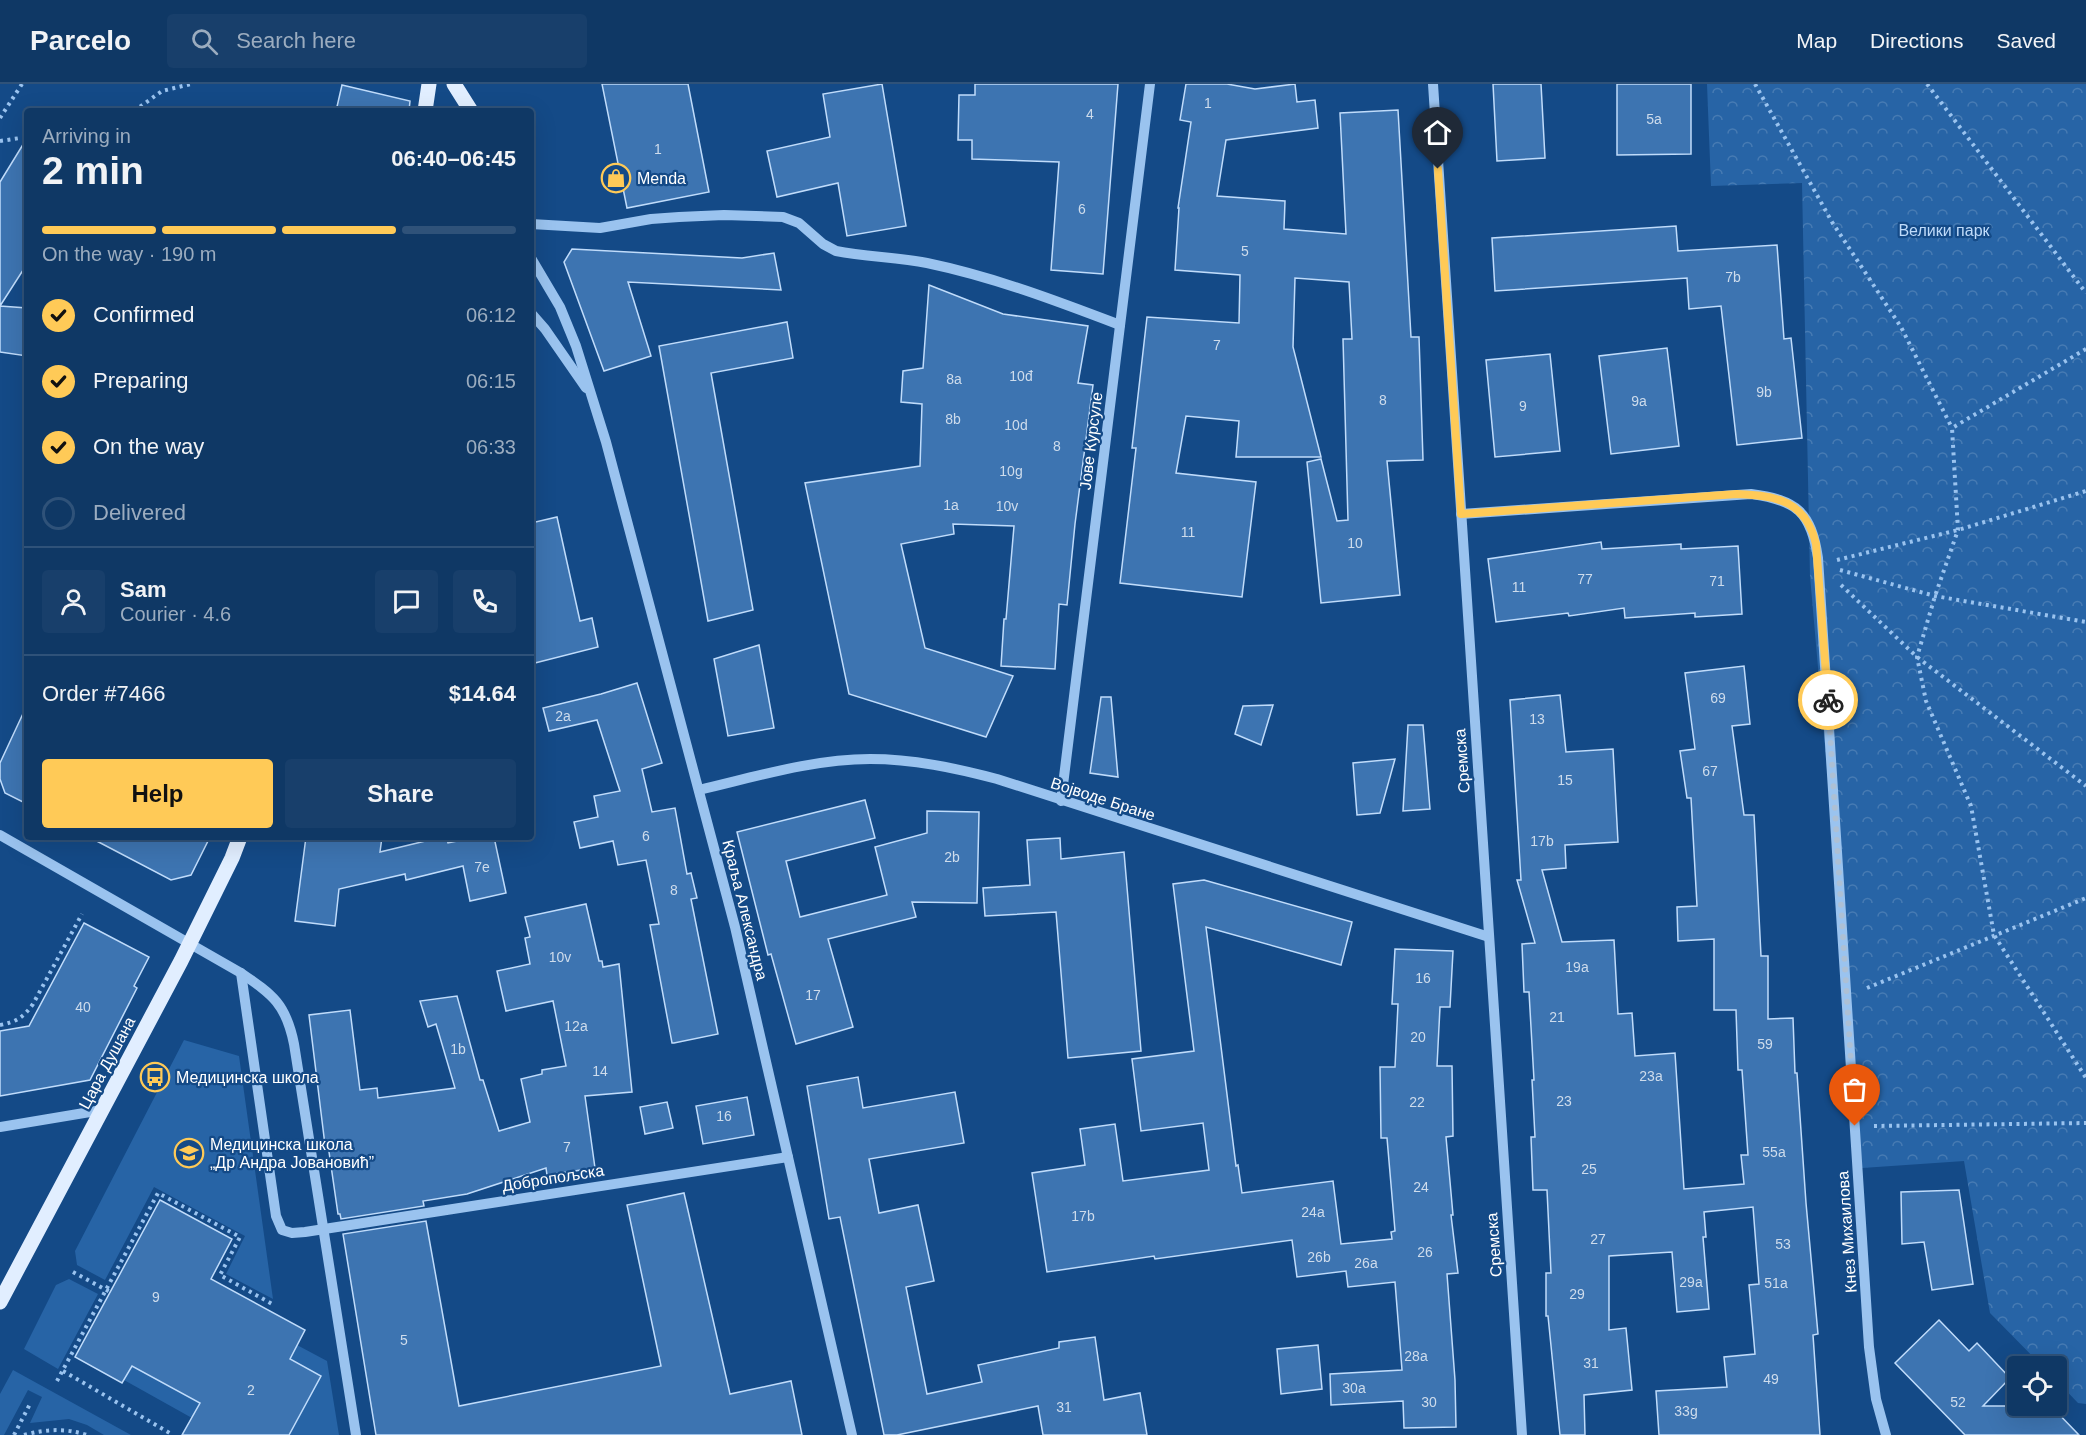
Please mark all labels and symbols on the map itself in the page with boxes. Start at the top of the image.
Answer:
house number: 1 [1204,95,1212,111]
house number: 4 [1086,106,1094,122]
pin [1412,107,1463,169]
house number: 5a [1646,111,1662,127]
house number: 1 [654,141,662,157]
shop icon: Menda [600,162,632,194]
place label: Menda [637,170,686,187]
house number: 6 [1078,201,1086,217]
park label: Велики парк [1898,222,1991,239]
house number: 5 [1241,243,1249,259]
house number: 7b [1725,269,1741,285]
house number: 7 [1213,337,1221,353]
house number: 10đ [1009,368,1033,384]
house number: 8a [946,371,962,387]
house number: 9b [1756,384,1772,400]
street label: Јове Курсуле [1077,391,1105,491]
house number: 8 [1379,392,1387,408]
house number: 9a [1631,393,1647,409]
house number: 9 [1519,398,1527,414]
house number: 8b [945,411,961,427]
house number: 10d [1004,417,1028,433]
house number: 8 [1053,438,1061,454]
house number: 10g [999,463,1023,479]
house number: 1a [943,497,959,513]
house number: 10v [996,498,1018,514]
house number: 11 [1181,524,1195,540]
house number: 10 [1347,535,1363,551]
house number: 77 [1577,571,1593,587]
house number: 71 [1709,573,1725,589]
house number: 11 [1512,579,1526,595]
courier [1798,670,1858,730]
house number: 69 [1710,690,1726,706]
house number: 2a [555,708,571,724]
house number: 13 [1529,711,1545,727]
street label: Сремска [1451,728,1473,794]
house number: 67 [1702,763,1718,779]
house number: 15 [1557,772,1573,788]
street label: Војводе Бране [1049,774,1157,824]
house number: 6 [642,828,650,844]
house number: 17b [1530,833,1554,849]
street label: Краља Александра [719,838,771,982]
house number: 2b [944,849,960,865]
house number: 7e [474,859,490,875]
house number: 8 [670,882,678,898]
house number: 10v [549,949,571,965]
house number: 19a [1565,959,1589,975]
house number: 16 [1415,970,1431,986]
house number: 17 [805,987,821,1003]
house number: 40 [75,999,91,1015]
house number: 21 [1549,1009,1565,1025]
street label: Цара Душана [76,1014,138,1112]
house number: 12a [564,1018,588,1034]
house number: 20 [1410,1029,1426,1045]
house number: 59 [1757,1036,1773,1052]
house number: 1b [450,1041,466,1057]
bus stop icon: Медицинска школа [139,1061,171,1093]
house number: 14 [592,1063,608,1079]
pin [1829,1064,1880,1126]
house number: 23a [1639,1068,1663,1084]
place label: Медицинска школа [176,1069,319,1086]
house number: 23 [1556,1093,1572,1109]
house number: 22 [1409,1094,1425,1110]
house number: 16 [716,1108,732,1124]
place label: Медицинска школа „Др Андра Јовановић” [210,1136,374,1171]
school or university icon: Медицинска школа „Др Андра Јовановић” [173,1137,205,1169]
house number: 7 [563,1139,571,1155]
house number: 55a [1762,1144,1786,1160]
house number: 25 [1581,1161,1597,1177]
street label: Добропољска [501,1162,605,1194]
street label: Кнез Михаилова [1834,1170,1860,1293]
house number: 24 [1413,1179,1429,1195]
house number: 24a [1301,1204,1325,1220]
house number: 17b [1071,1208,1095,1224]
street label: Сремска [1483,1212,1505,1278]
house number: 27 [1590,1231,1606,1247]
house number: 53 [1775,1236,1791,1252]
house number: 26 [1417,1244,1433,1260]
house number: 26b [1307,1249,1331,1265]
house number: 26a [1354,1255,1378,1271]
house number: 29a [1679,1274,1703,1290]
house number: 51a [1764,1275,1788,1291]
house number: 29 [1569,1286,1585,1302]
house number: 9 [152,1289,160,1305]
house number: 5 [400,1332,408,1348]
house number: 28a [1404,1348,1428,1364]
house number: 31 [1583,1355,1599,1371]
house number: 49 [1763,1371,1779,1387]
house number: 30a [1342,1380,1366,1396]
house number: 2 [247,1382,255,1398]
house number: 30 [1421,1394,1437,1410]
house number: 52 [1950,1394,1966,1410]
house number: 31 [1056,1399,1072,1415]
house number: 33g [1674,1403,1698,1419]

